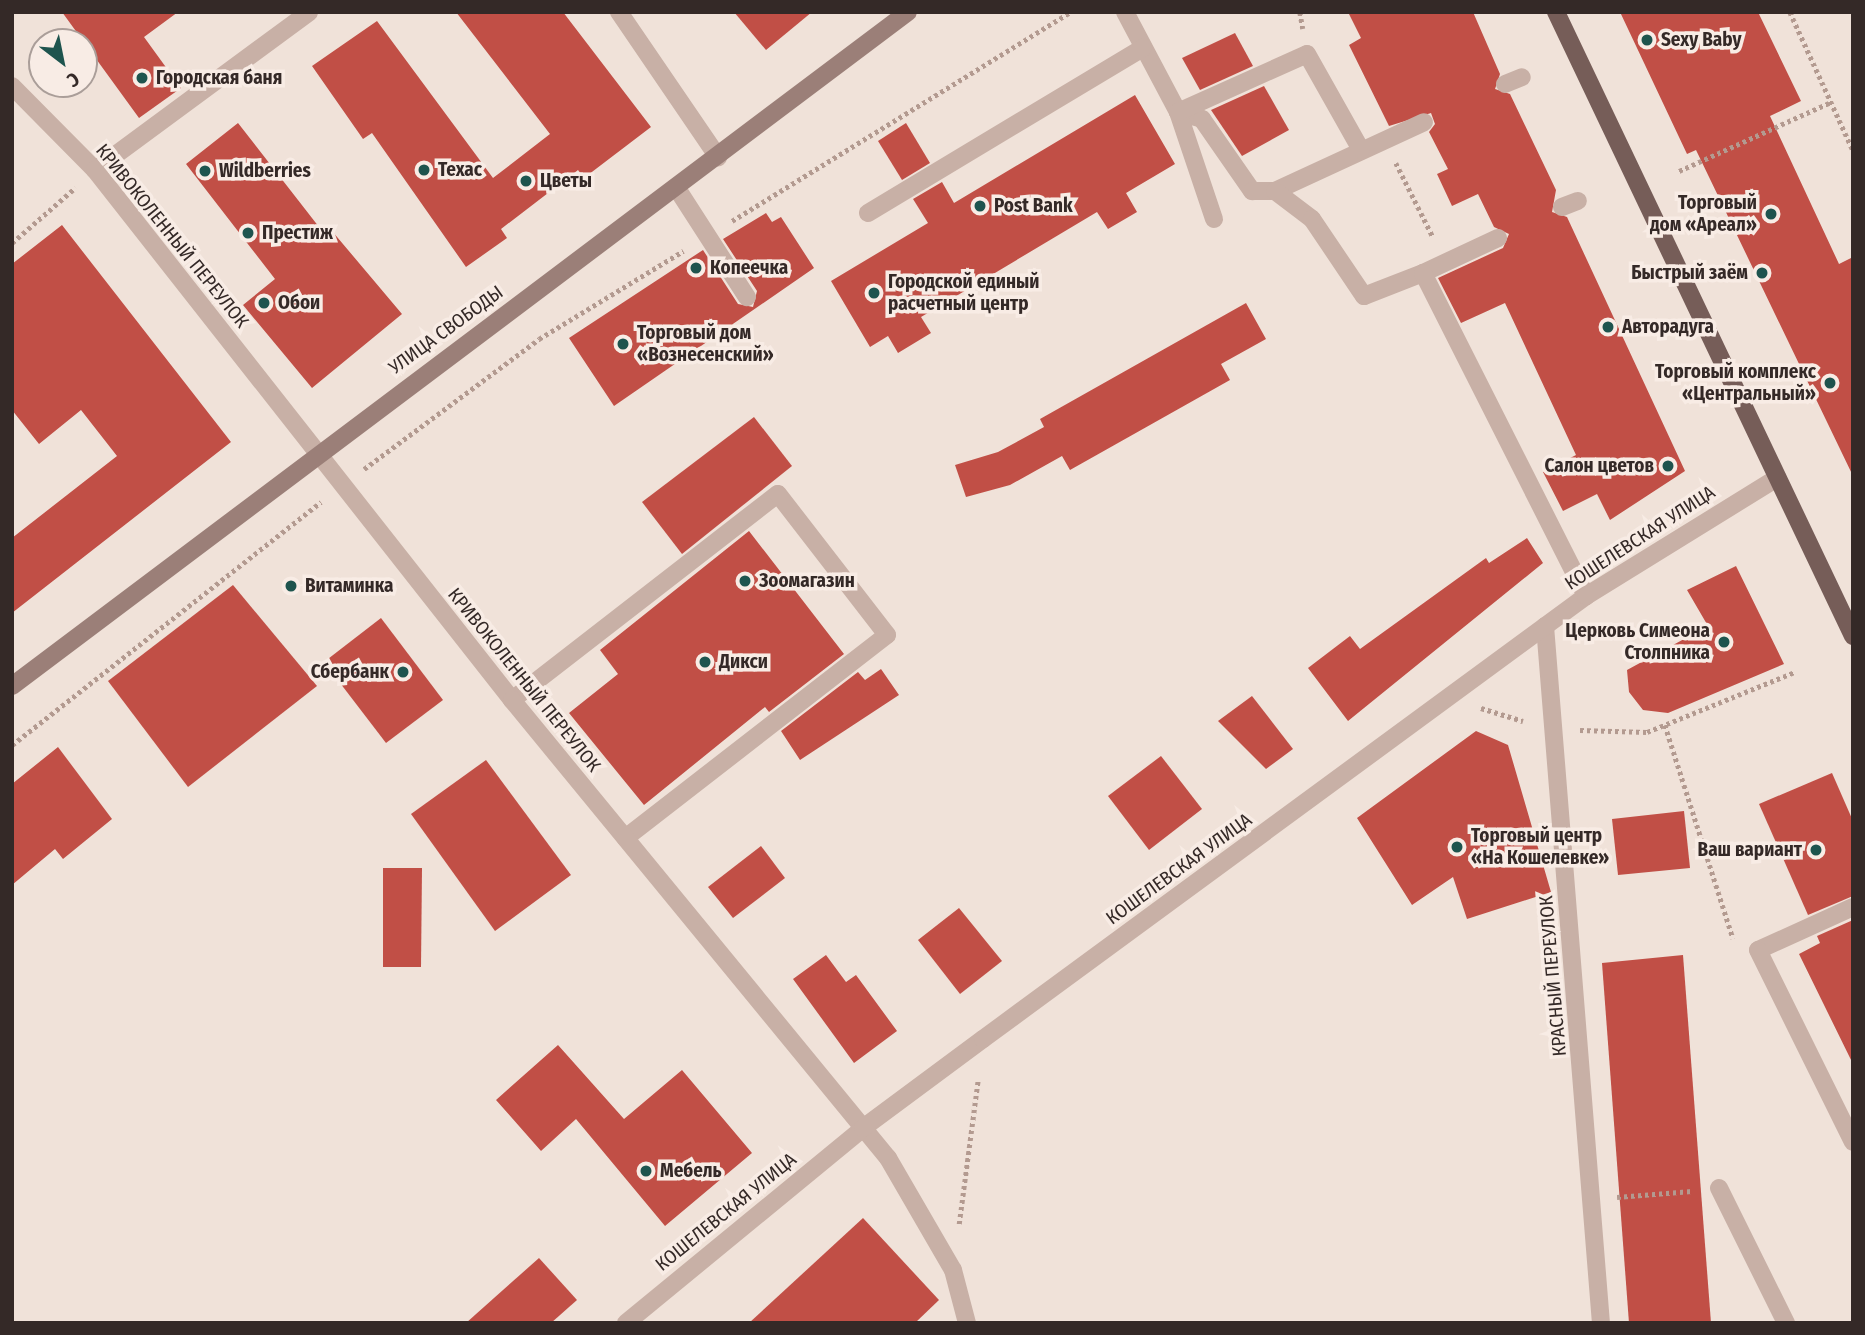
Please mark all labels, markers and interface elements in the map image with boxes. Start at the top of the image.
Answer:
north arrow [28,28,98,98]
place label: Sexy Baby [1661,29,1741,51]
marker: Sexy Baby [1639,32,1655,48]
text: С [63,67,84,92]
place label: Городская баня [156,67,282,89]
marker: Городская баня [134,70,150,86]
street label: КРИВОКОЛЕННЫЙ ПЕРЕУЛОК [91,140,253,332]
place label: Техас [438,159,482,181]
place label: Wildberries [219,160,311,182]
marker: Техас [416,162,432,178]
marker: Wildberries [197,163,213,179]
place label: Цветы [540,170,592,192]
marker: Цветы [518,173,534,189]
place label: Торговый дом «Ареал» [1650,192,1757,236]
place label: Post Bank [994,195,1073,217]
marker: Post Bank [972,198,988,214]
marker: Торговый дом «Ареал» [1763,206,1779,222]
place label: Престиж [262,222,333,244]
marker: Престиж [240,225,256,241]
place label: Копеечка [710,257,788,279]
marker: Копеечка [688,260,704,276]
place label: Быстрый заём [1631,262,1748,284]
marker: Быстрый заём [1754,265,1770,281]
place label: Городской единый расчетный центр [888,271,1039,315]
street label: УЛИЦА СВОБОДЫ [384,281,508,379]
marker: Городской единый расчетный центр [866,285,882,301]
place label: Обои [278,292,320,314]
marker: Обои [256,295,272,311]
place label: Авторадуга [1622,316,1714,338]
marker: Авторадуга [1600,319,1616,335]
place label: Торговый дом «Вознесенский» [637,322,774,366]
marker: Торговый дом «Вознесенский» [615,336,631,352]
place label: Торговый комплекс «Центральный» [1655,361,1816,405]
marker: Торговый комплекс «Центральный» [1822,375,1838,391]
place label: Салон цветов [1544,455,1654,477]
marker: Салон цветов [1660,458,1676,474]
street label: КОШЕЛЕВСКАЯ УЛИЦА [1561,481,1719,595]
place label: Зоомагазин [759,570,855,592]
marker: Зоомагазин [737,573,753,589]
place label: Витаминка [305,575,393,597]
marker: Витаминка [283,578,299,594]
street label: КРИВОКОЛЕННЫЙ ПЕРЕУЛОК [443,584,605,776]
place label: Церковь Симеона Столпника [1565,620,1710,664]
marker: Церковь Симеона Столпника [1716,634,1732,650]
place label: Дикси [719,651,768,673]
marker: Дикси [697,654,713,670]
place label: Сбербанк [311,661,389,683]
marker: Сбербанк [395,664,411,680]
street label: КОШЕЛЕВСКАЯ УЛИЦА [1102,808,1256,930]
place label: Торговый центр «На Кошелевке» [1471,825,1609,869]
marker: Торговый центр «На Кошелевке» [1449,839,1465,855]
place label: Ваш вариант [1698,839,1802,861]
marker: Ваш вариант [1808,842,1824,858]
street label: КРАСНЫЙ ПЕРЕУЛОК [1535,895,1571,1057]
street label: КОШЕЛЕВСКАЯ УЛИЦА [651,1148,801,1276]
place label: Мебель [660,1160,722,1182]
marker: Мебель [638,1163,654,1179]

